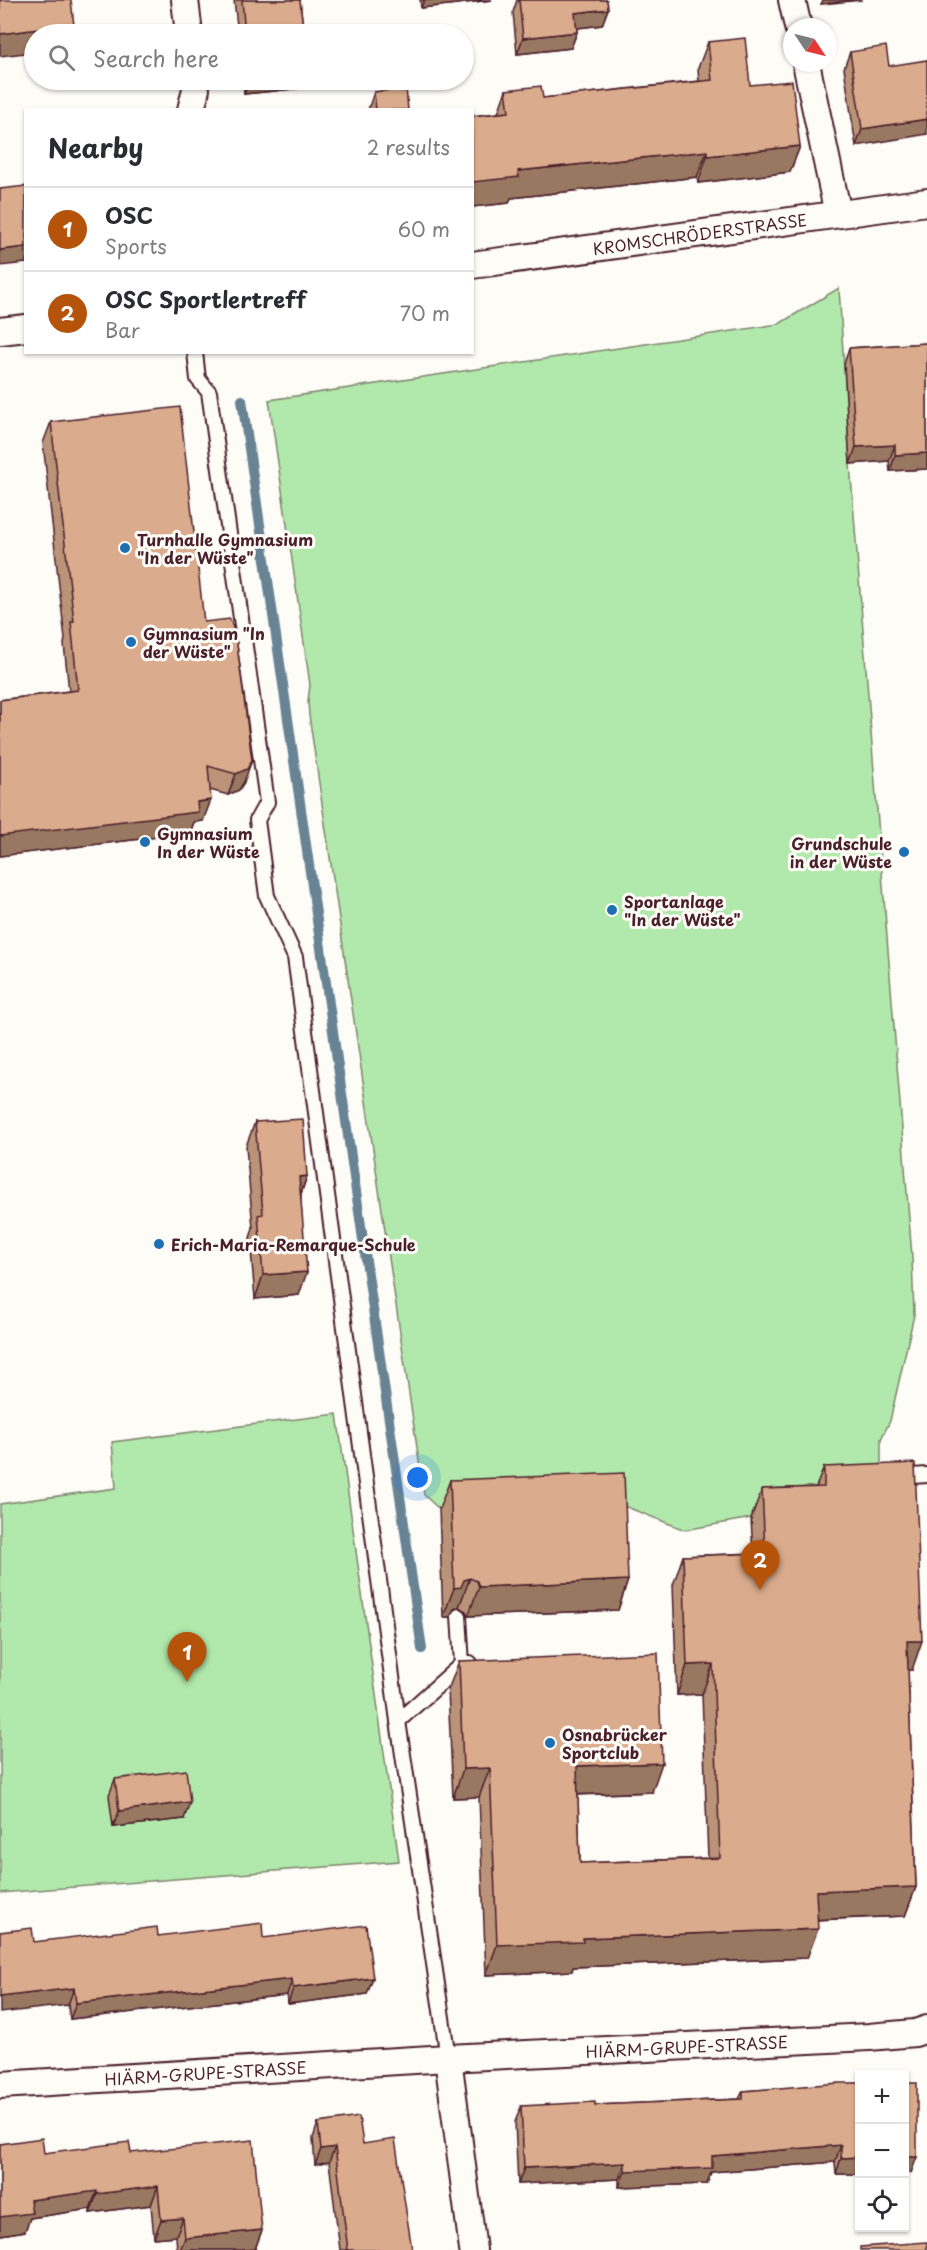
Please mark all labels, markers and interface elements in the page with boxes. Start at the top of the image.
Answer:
north arrow [783,18,837,72]
search box [24,24,474,90]
icon: search [45,41,78,74]
text: Search here [93,41,219,74]
text: Nearby [48,128,143,167]
text: 2 results [367,132,450,162]
text: OSC [105,198,153,231]
street label: KROMSCHRÖDERSTRASSE [591,207,808,260]
text: 1 [63,214,72,244]
text: 60 m [398,214,450,244]
text: Sports [105,231,167,261]
text: OSC Sportlertreff [105,282,306,315]
text: 2 [60,298,75,328]
text: 70 m [400,298,450,328]
text: Bar [105,315,140,345]
place label: Turnhalle Gymnasium "In der Wüste" [137,527,313,569]
marker: Turnhalle Gymnasium "In der Wüste" [118,541,132,555]
place label: Gymnasium "In der Wüste" [143,621,265,663]
marker: Gymnasium "In der Wüste" [124,635,138,649]
place label: Gymnasium In der Wüste [157,821,260,863]
place label: Grundschule in der Wüste [790,831,892,873]
marker: Gymnasium In der Wüste [138,835,152,849]
marker: Grundschule in der Wüste [897,845,911,859]
place label: Sportanlage "In der Wüste" [624,889,741,931]
marker: Sportanlage "In der Wüste" [605,903,619,917]
place label: Erich-Maria-Remarque-Schule [171,1232,416,1256]
marker: Erich-Maria-Remarque-Schule [152,1237,166,1251]
your location [403,1463,432,1492]
pin: 2 [740,1540,780,1590]
pin: 1 [168,1632,207,1682]
place label: Osnabrücker Sportclub [562,1722,668,1764]
marker: Osnabrücker Sportclub [543,1736,557,1750]
street label: HIÄRM-GRUPE-STRASSE [585,2029,789,2063]
street label: HIÄRM-GRUPE-STRASSE [104,2055,307,2091]
map controls [855,2070,909,2232]
button: + [855,2070,909,2124]
button: − [855,2124,909,2178]
button: locate [855,2178,909,2232]

